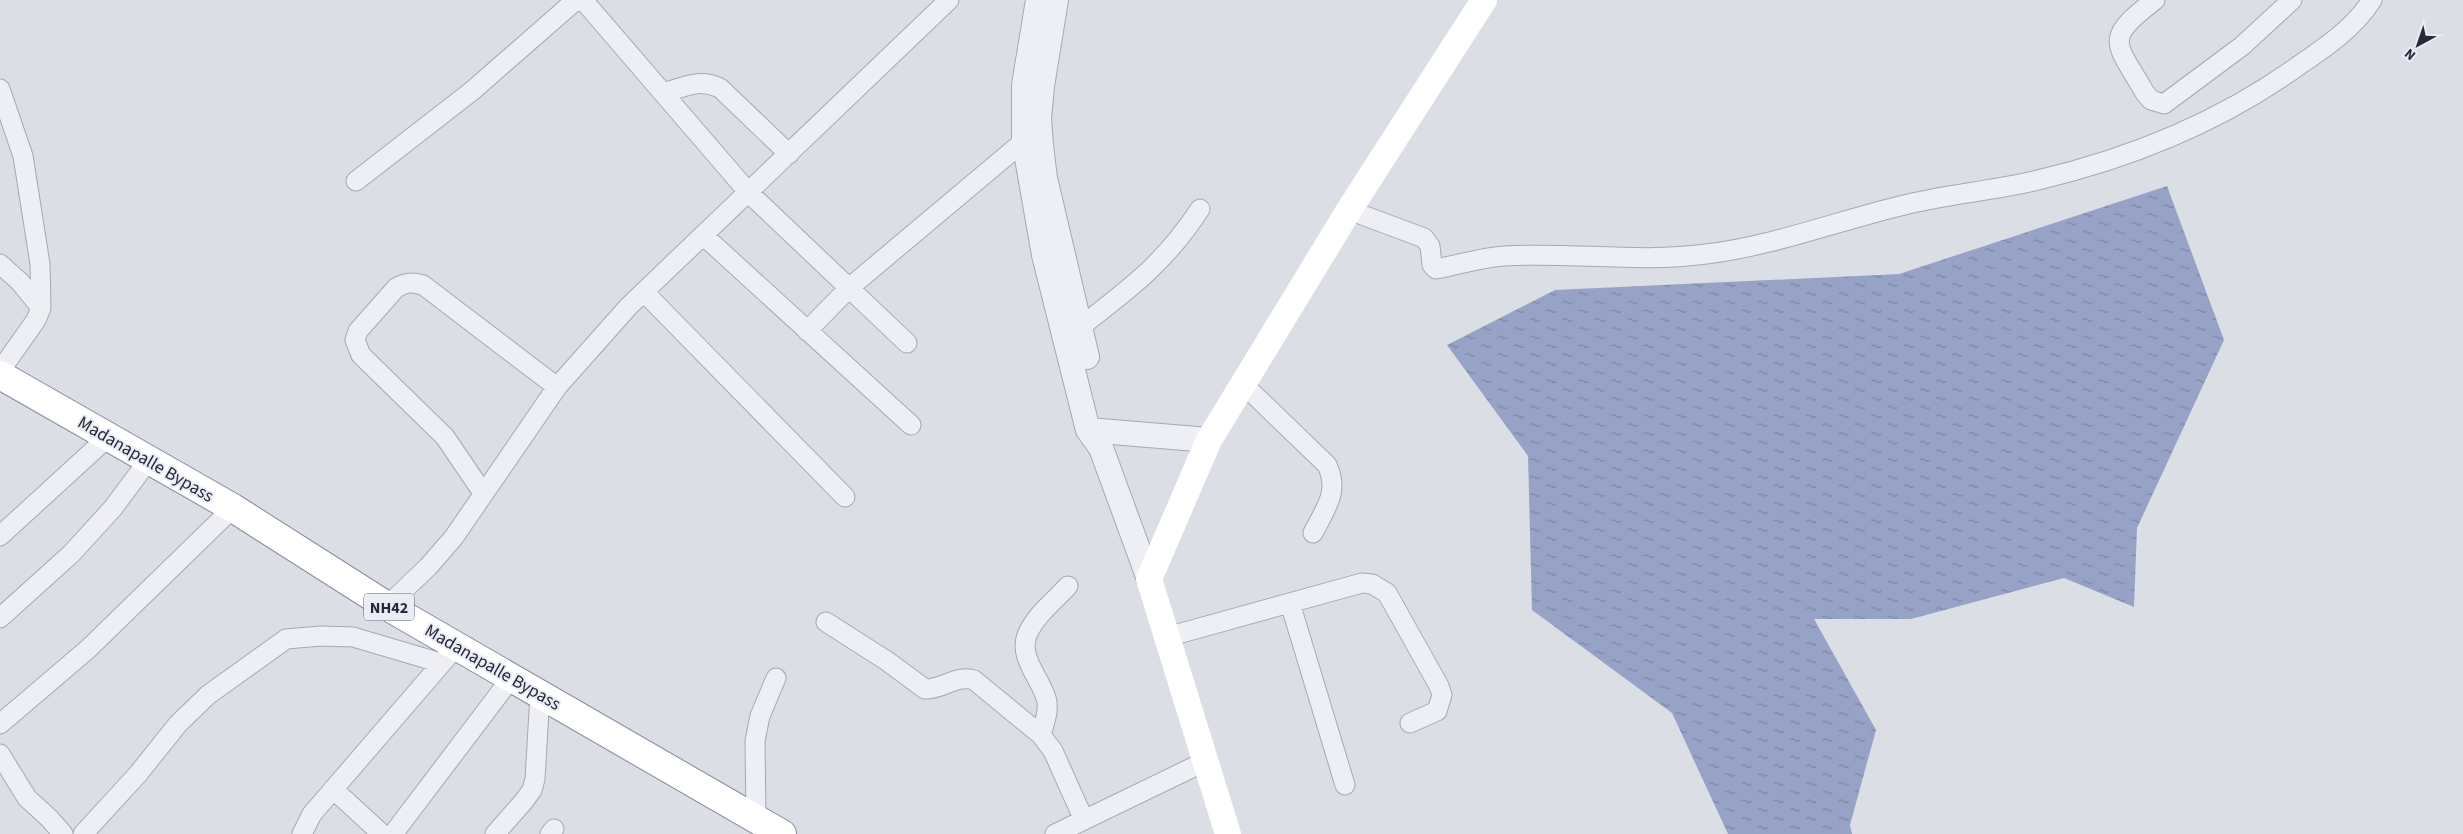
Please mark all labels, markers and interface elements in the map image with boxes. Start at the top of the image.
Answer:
north arrow [2393,20,2443,70]
text: N [2400,44,2420,65]
street label: Madanapalle Bypass [73,410,218,509]
road number: NH42 [364,594,414,620]
street label: Madanapalle Bypass [420,618,565,717]

